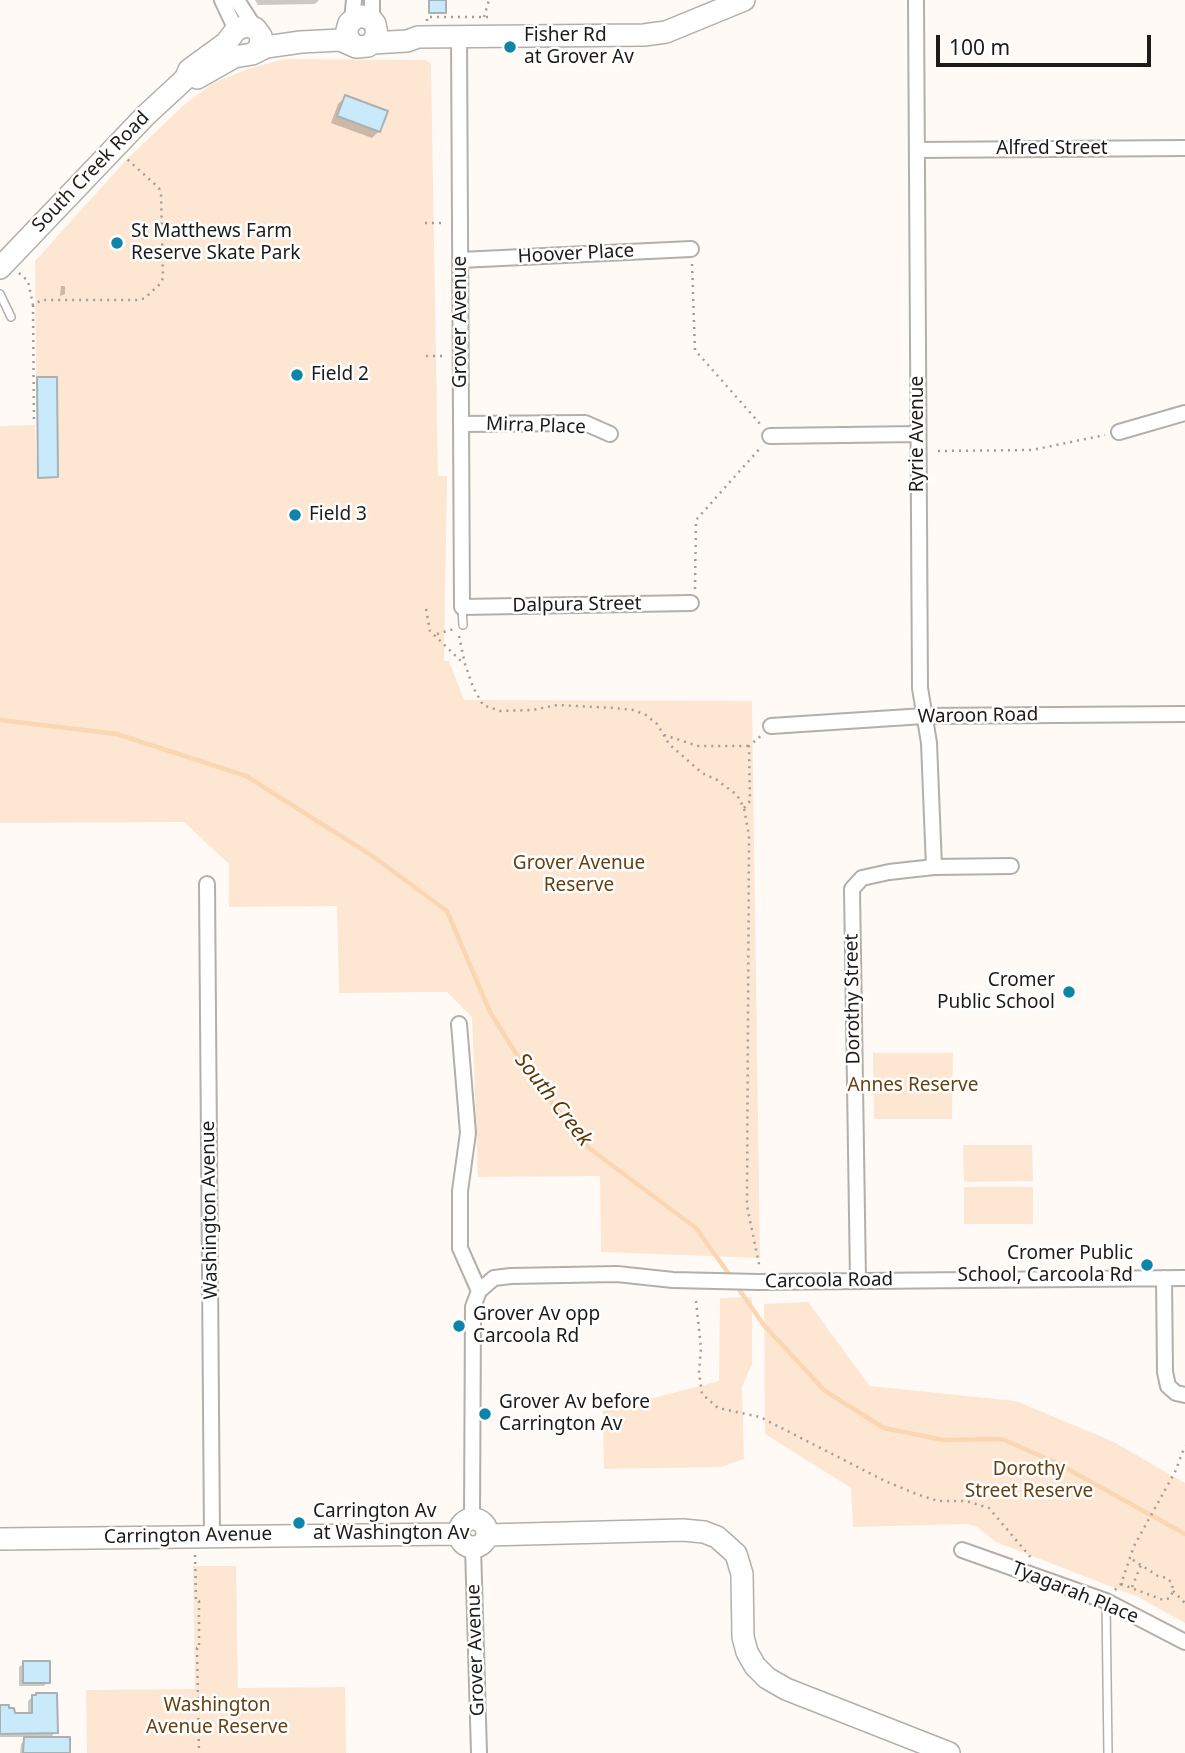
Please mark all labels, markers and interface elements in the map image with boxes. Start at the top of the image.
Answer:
scale bar [940,21,1155,65]
place label: Fisher Rd at Grover Av [524,25,634,69]
text: 100 m [949,33,1010,61]
marker: Fisher Rd at Grover Av [502,39,518,55]
street label: South Creek Road [28,107,154,237]
street label: Alfred Street [996,138,1108,160]
place label: St Matthews Farm Reserve Skate Park [131,221,300,265]
marker: St Matthews Farm Reserve Skate Park [109,235,125,251]
street label: Hoover Place [517,240,635,268]
street label: Grover Avenue [450,256,472,388]
place label: Field 2 [311,364,369,386]
marker: Field 2 [289,367,305,383]
street label: Ryrie Avenue [907,376,929,492]
street label: Mirra Place [486,413,586,439]
place label: Field 3 [309,504,367,526]
marker: Field 3 [287,507,303,523]
street label: Dalpura Street [512,592,642,618]
street label: Waroon Road [917,704,1039,728]
park label: Grover Avenue Reserve [513,853,645,897]
street label: Dorothy Street [840,934,866,1064]
place label: Cromer Public School [937,970,1055,1014]
marker: Cromer Public School [1061,984,1077,1000]
water label: South Creek [509,1049,597,1151]
park label: Annes Reserve [848,1075,978,1097]
street label: Washington Avenue [197,1120,223,1300]
place label: Cromer Public School, Carcoola Rd [958,1243,1133,1287]
marker: Cromer Public School, Carcoola Rd [1139,1257,1155,1273]
street label: Carcoola Road [765,1268,893,1294]
place label: Grover Av opp Carcoola Rd [473,1304,600,1348]
marker: Grover Av opp Carcoola Rd [451,1318,467,1334]
place label: Grover Av before Carrington Av [499,1392,650,1436]
marker: Grover Av before Carrington Av [477,1406,493,1422]
park label: Dorothy Street Reserve [965,1459,1093,1503]
place label: Carrington Av at Washington Av [313,1501,469,1545]
marker: Carrington Av at Washington Av [291,1515,307,1531]
street label: Carrington Avenue [104,1523,272,1549]
street label: Tyagarah Place [1008,1557,1142,1629]
street label: Grover Avenue [462,1584,490,1716]
park label: Washington Avenue Reserve [146,1695,288,1739]

